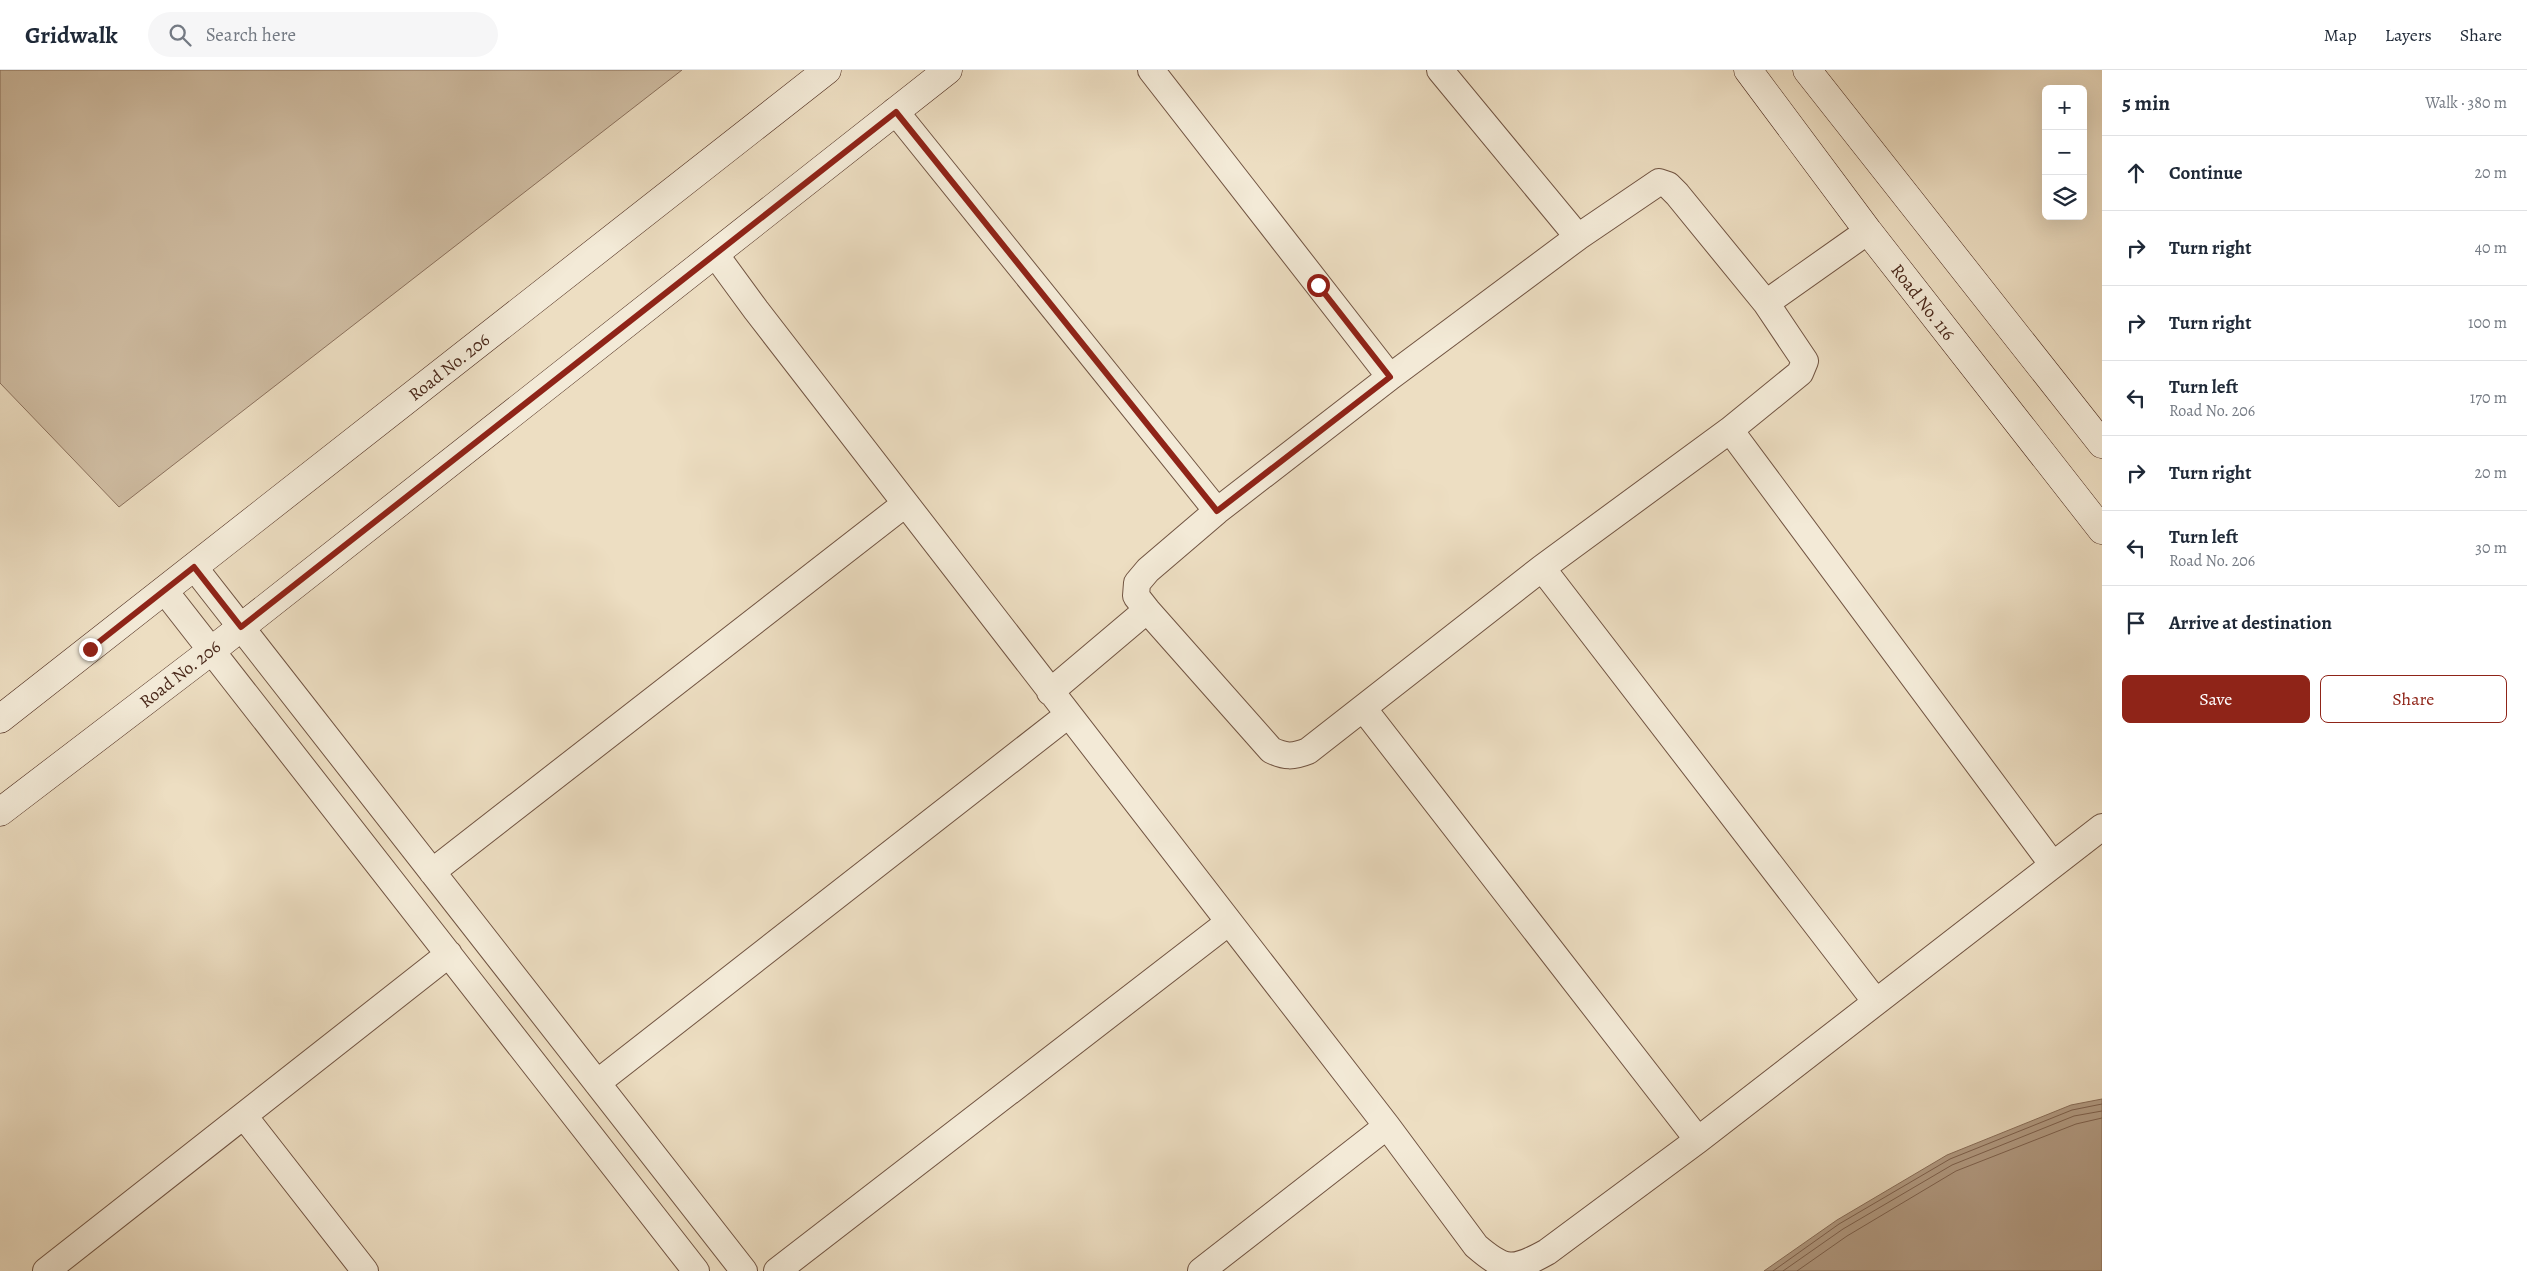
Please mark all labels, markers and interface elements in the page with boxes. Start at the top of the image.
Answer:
search box [148,12,498,57]
text: Gridwalk [25,19,118,51]
icon: search [166,21,194,49]
text: Search here [206,22,296,48]
text: Map [2324,23,2357,47]
text: Layers [2385,23,2432,47]
text: Share [2460,23,2502,47]
map controls [2042,85,2087,220]
button: + [2042,85,2087,130]
text: 5 min [2122,89,2170,117]
text: Walk · 380 m [2425,92,2507,114]
button: − [2042,130,2087,175]
icon: ahead [2122,159,2150,187]
text: Continue [2169,160,2243,186]
text: 20 m [2474,162,2507,184]
button: layers [2042,175,2087,220]
icon: right [2122,234,2150,262]
text: Turn right [2169,235,2251,261]
text: 40 m [2475,237,2507,259]
street label: Road No. 116 [1885,259,1961,345]
route start [1307,274,1330,297]
icon: right [2122,309,2150,337]
text: Turn right [2169,310,2251,336]
text: 100 m [2468,312,2507,334]
street label: Road No. 206 [403,328,495,406]
text: Turn left [2169,374,2238,400]
icon: left [2122,384,2150,412]
text: 170 m [2470,387,2507,409]
text: Road No. 206 [2169,400,2255,422]
icon: right [2122,459,2150,487]
text: Turn right [2169,460,2251,486]
text: 20 m [2474,462,2507,484]
text: Turn left [2169,524,2238,550]
icon: left [2122,534,2150,562]
text: 30 m [2475,537,2507,559]
text: Road No. 206 [2169,550,2255,572]
icon: arrive [2122,609,2150,637]
text: Arrive at destination [2169,610,2332,636]
street label: Road No. 206 [134,635,226,713]
route end [79,638,102,661]
button: Save [2122,675,2310,723]
button: Share [2320,675,2507,723]

